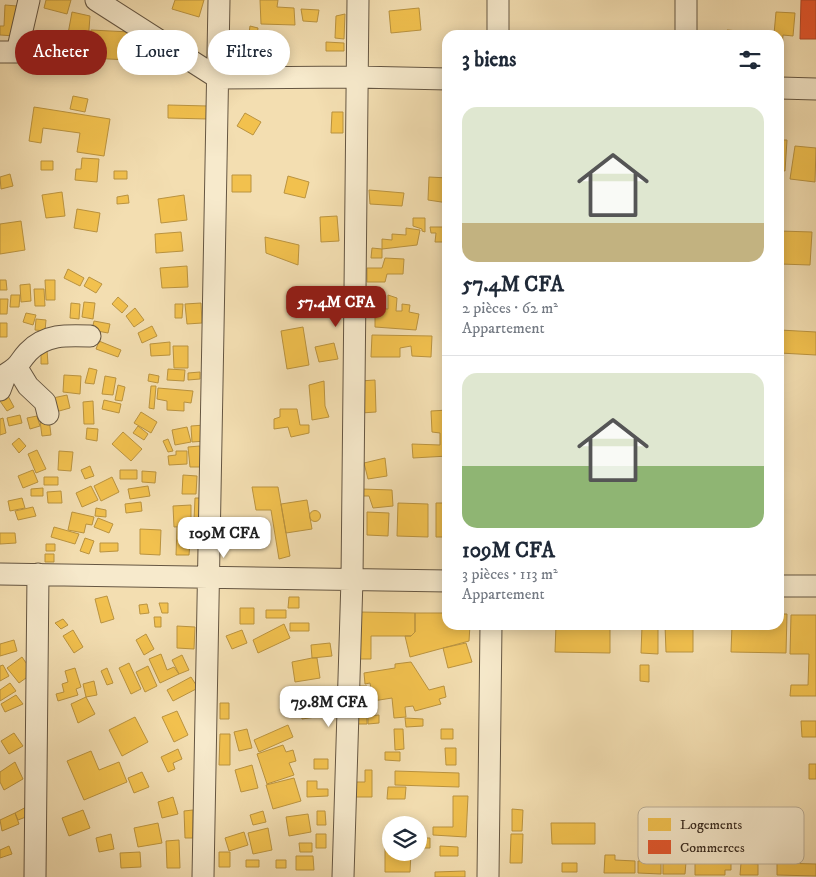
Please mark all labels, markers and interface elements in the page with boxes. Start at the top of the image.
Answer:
chip: Acheter [15,30,107,75]
chip: Louer [117,30,198,75]
chip: Filtres [208,30,290,75]
icon: filters [736,46,764,74]
text: 3 biens [462,47,516,73]
icon: home [568,140,658,230]
text: 57.4M CFA [462,272,564,298]
pin: 57.4M CFA [279,286,393,328]
text: 57.4M CFA [297,292,375,312]
text: 2 pièces · 62 m² [462,298,558,318]
text: Appartement [462,318,545,338]
icon: home [568,405,658,495]
pin: 109M CFA [172,516,276,559]
text: 109M CFA [189,523,259,543]
text: 109M CFA [462,538,555,564]
text: 3 pièces · 113 m² [462,564,558,584]
text: Appartement [462,584,545,604]
pin: 79.8M CFA [272,686,386,728]
text: 79.8M CFA [291,692,367,712]
legend [638,807,804,864]
map controls [382,816,427,861]
button: layers [382,816,427,861]
text: Logements [680,816,743,834]
text: Commerces [680,839,745,857]

